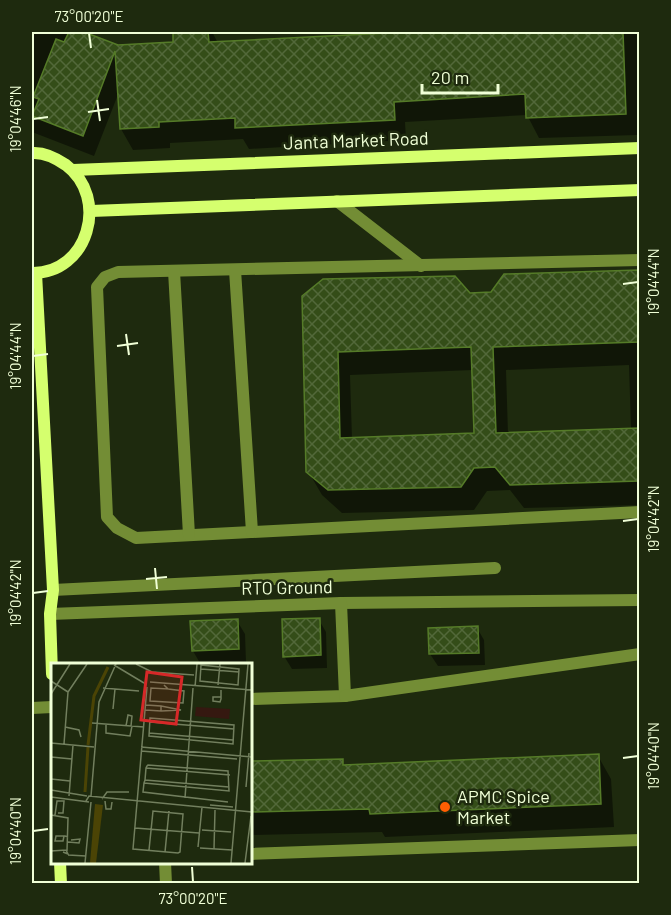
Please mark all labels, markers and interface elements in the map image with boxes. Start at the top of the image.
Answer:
text: 73°00'20"E [54,7,124,25]
scale bar [422,57,498,95]
text: 20 m [431,66,469,88]
text: 19°04'46"N [6,85,24,153]
street label: Janta Market Road [283,126,429,154]
text: 19°04'44"N [644,248,662,316]
text: 19°04'44"N [6,322,24,390]
text: 19°04'42"N [644,485,662,553]
text: 19°04'42"N [6,559,24,627]
street label: RTO Ground [241,575,333,599]
inset map [51,663,252,864]
text: 19°04'40"N [644,722,662,790]
place label: APMC Spice Market [457,785,550,828]
text: 19°04'40"N [6,797,24,865]
marker: APMC Spice Market [438,800,452,814]
text: 73°00'20"E [158,889,228,907]

